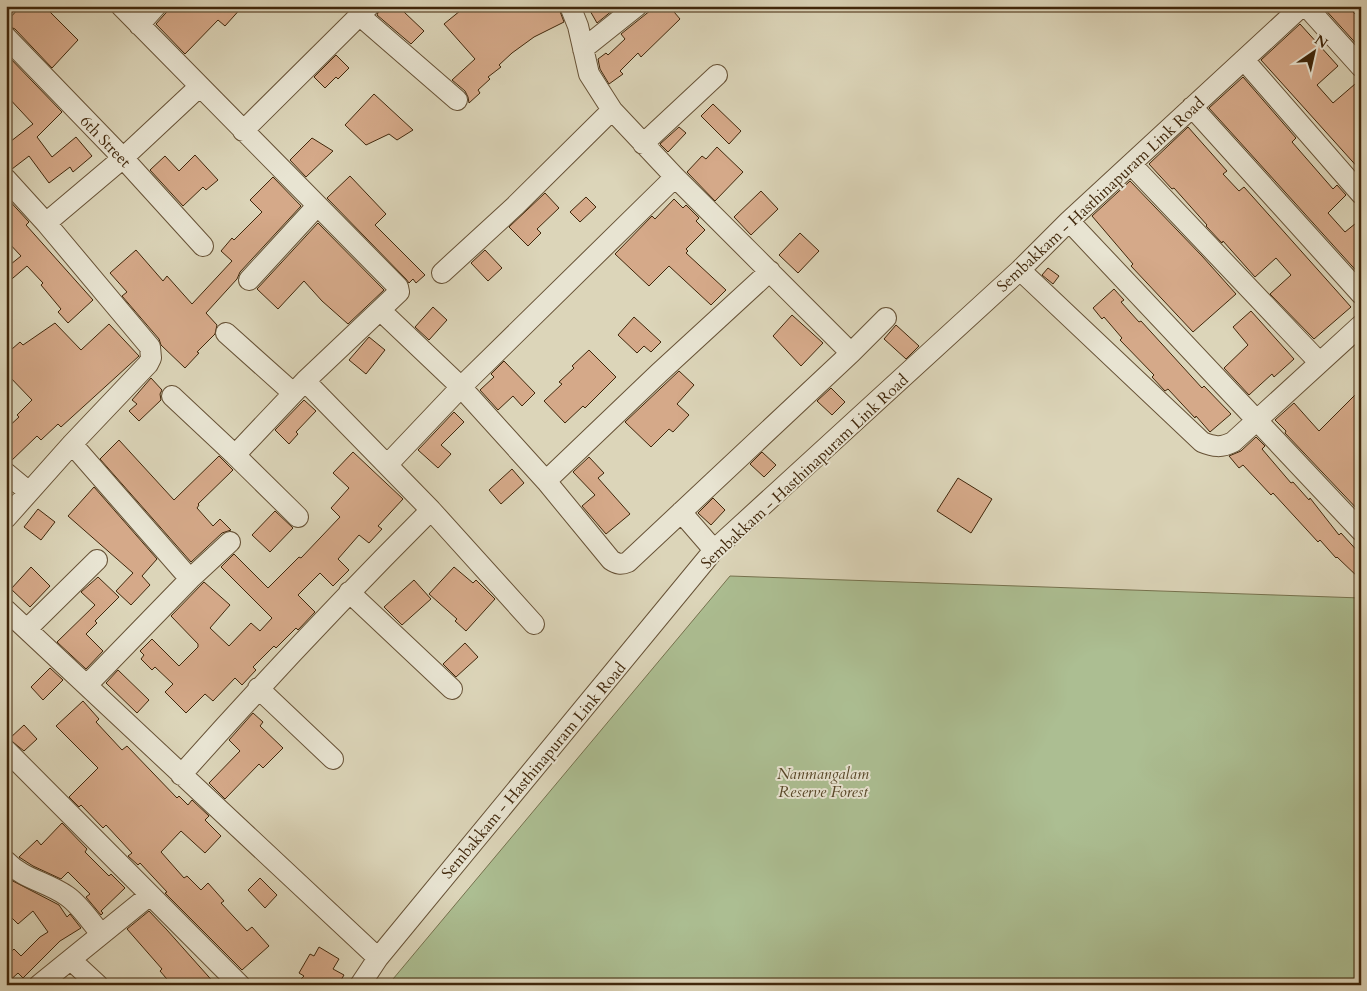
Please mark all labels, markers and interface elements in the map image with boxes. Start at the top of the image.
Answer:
north arrow [1290,28,1340,78]
text: N [1311,30,1331,53]
street label: Sembakkam - Hasthinapuram Link Road [992,92,1210,297]
street label: 6th Street [75,111,136,173]
street label: Sembakkam - Hasthinapuram Link Road [696,369,914,574]
street label: Sembakkam - Hasthinapuram Link Road [436,657,631,884]
park label: Nanmangalam Reserve Forest [777,763,869,803]

